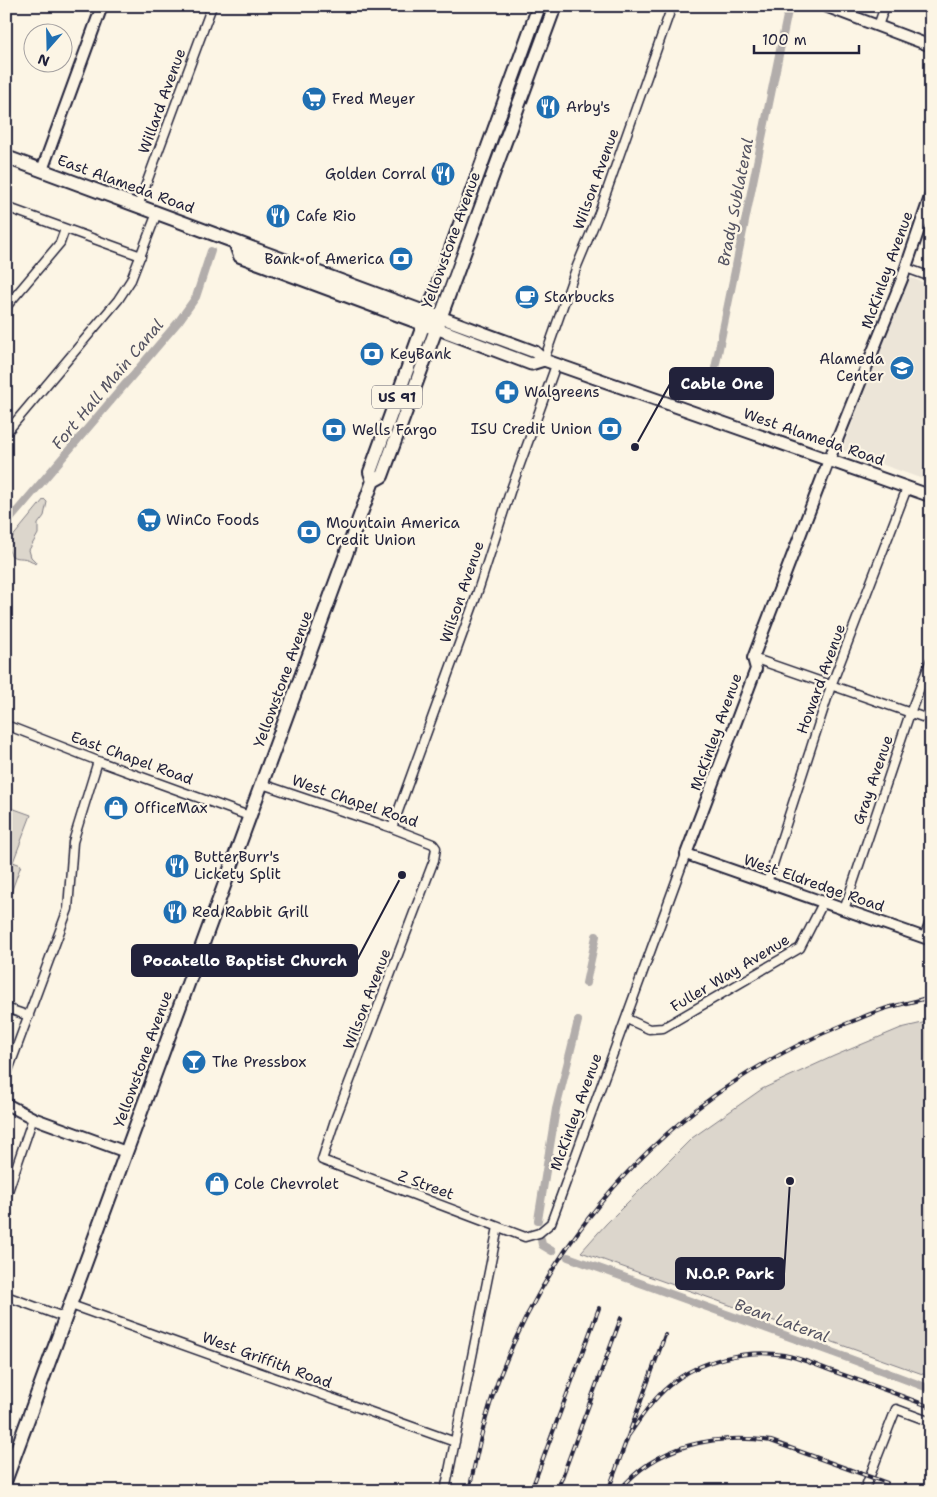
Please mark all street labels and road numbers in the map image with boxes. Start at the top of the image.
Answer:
street label: Willard Avenue [134,46,190,156]
street label: Wilson Avenue [568,126,624,232]
street label: East Alameda Road [55,150,198,218]
street label: Yellowstone Avenue [417,169,485,311]
street label: McKinley Avenue [856,208,918,332]
road number: US 91 [372,386,422,408]
street label: West Alameda Road [741,403,888,471]
street label: Wilson Avenue [435,538,489,646]
street label: Yellowstone Avenue [249,608,317,750]
street label: Howard Avenue [792,621,850,737]
street label: McKinley Avenue [685,670,747,794]
street label: East Chapel Road [68,727,196,790]
street label: Gray Avenue [848,733,898,827]
street label: West Chapel Road [289,770,421,832]
street label: West Eldredge Road [741,849,888,917]
street label: Fuller Way Avenue [667,930,793,1016]
street label: Wilson Avenue [339,946,395,1052]
street label: Yellowstone Avenue [109,988,177,1130]
street label: McKinley Avenue [545,1050,607,1174]
street label: Z Street [395,1166,457,1204]
street label: West Griffith Road [199,1327,335,1393]

